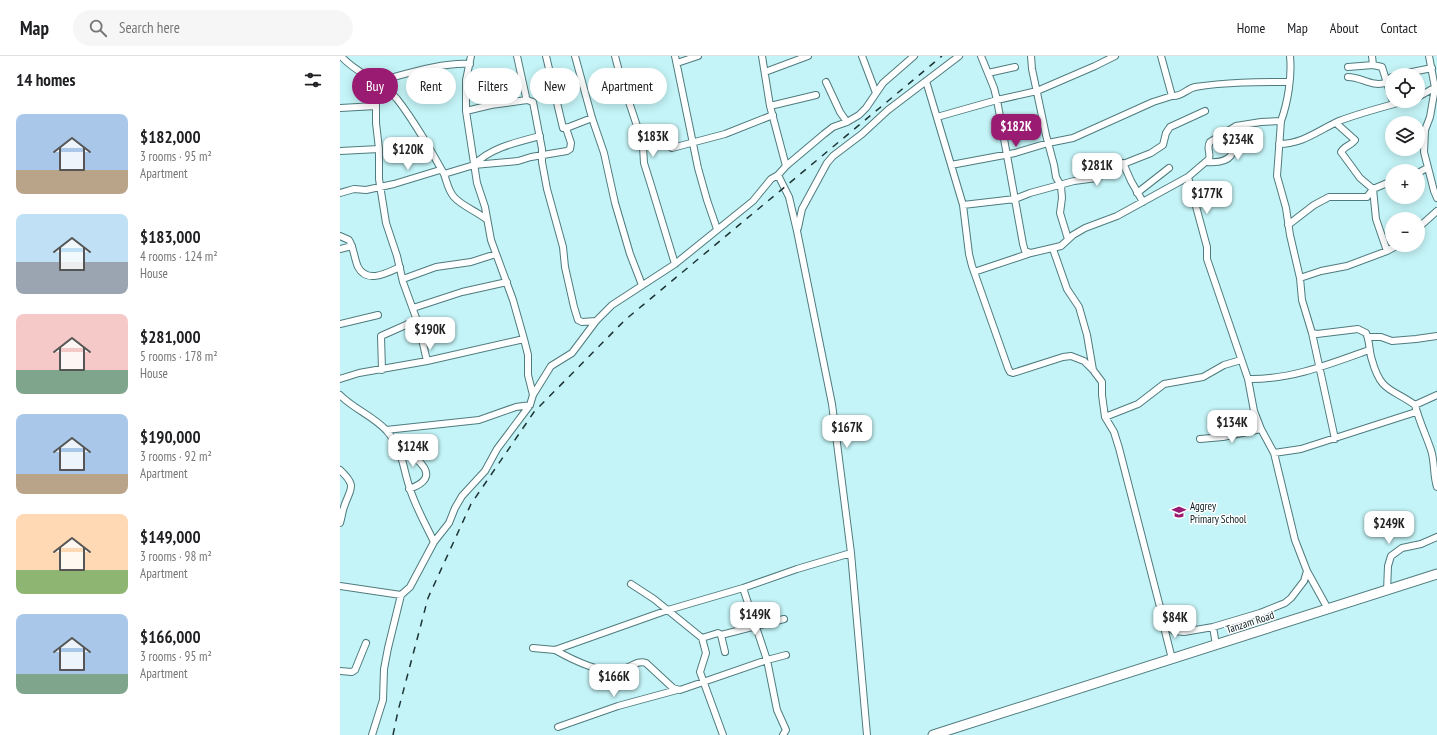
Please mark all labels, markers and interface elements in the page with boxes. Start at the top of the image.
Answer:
search box [73,10,353,46]
text: Map [20,16,49,40]
icon: search [87,17,109,39]
text: Search here [119,18,180,37]
text: Home [1237,19,1265,37]
text: Map [1287,19,1308,37]
text: About [1330,19,1359,37]
text: Contact [1381,19,1417,37]
chip: Buy [352,68,398,104]
chip: Rent [406,68,456,104]
chip: Filters [464,68,522,104]
chip: New [530,68,580,104]
chip: Apartment [588,68,667,104]
map controls [1385,68,1425,252]
button: locate [1385,68,1425,108]
text: 14 homes [16,69,75,91]
icon: filters [302,69,324,91]
pin: $182K [988,114,1044,148]
button: layers [1385,116,1425,156]
text: $182K [1000,118,1032,135]
pin: $183K [625,124,681,158]
text: $182,000 [140,126,201,148]
pin: $234K [1210,127,1266,161]
text: $183K [637,128,669,145]
icon: home [48,130,96,178]
text: $234K [1222,131,1254,148]
pin: $120K [380,137,436,171]
text: $120K [392,141,424,158]
text: 3 rooms · 95 m² [140,148,212,165]
pin: $281K [1069,153,1125,187]
text: $281K [1081,157,1113,174]
button: + [1385,164,1425,204]
text: Apartment [140,165,188,182]
pin: $177K [1179,181,1235,215]
text: $177K [1191,185,1223,202]
button: − [1385,212,1425,252]
text: $183,000 [140,226,201,248]
icon: home [48,230,96,278]
text: 4 rooms · 124 m² [140,248,218,265]
text: House [140,265,168,282]
pin: $190K [402,317,458,351]
text: $190K [414,321,446,338]
text: $281,000 [140,326,201,348]
icon: home [48,330,96,378]
text: 5 rooms · 178 m² [140,348,218,365]
text: House [140,365,168,382]
pin: $134K [1204,410,1260,444]
text: $134K [1216,414,1248,431]
pin: $167K [819,415,875,449]
text: $167K [831,419,863,436]
text: $190,000 [140,426,201,448]
icon: home [48,430,96,478]
pin: $124K [385,434,441,468]
text: $124K [397,438,429,455]
text: 3 rooms · 92 m² [140,448,212,465]
text: Apartment [140,465,188,482]
place label: Aggrey Primary School [1190,499,1247,526]
school or university icon: Aggrey Primary School [1171,504,1187,520]
pin: $249K [1361,511,1417,545]
text: $249K [1373,515,1405,532]
text: $149,000 [140,526,201,548]
icon: home [48,530,96,578]
text: 3 rooms · 98 m² [140,548,212,565]
text: Apartment [140,565,188,582]
pin: $149K [727,602,783,636]
pin: $84K [1151,605,1199,639]
text: $149K [739,606,771,623]
street label: Tanzam Road [1224,608,1276,636]
text: $84K [1162,609,1188,626]
text: $166,000 [140,626,201,648]
icon: home [48,630,96,678]
text: 3 rooms · 95 m² [140,648,212,665]
pin: $166K [586,664,642,698]
text: Apartment [140,665,188,682]
text: $166K [598,668,630,685]

